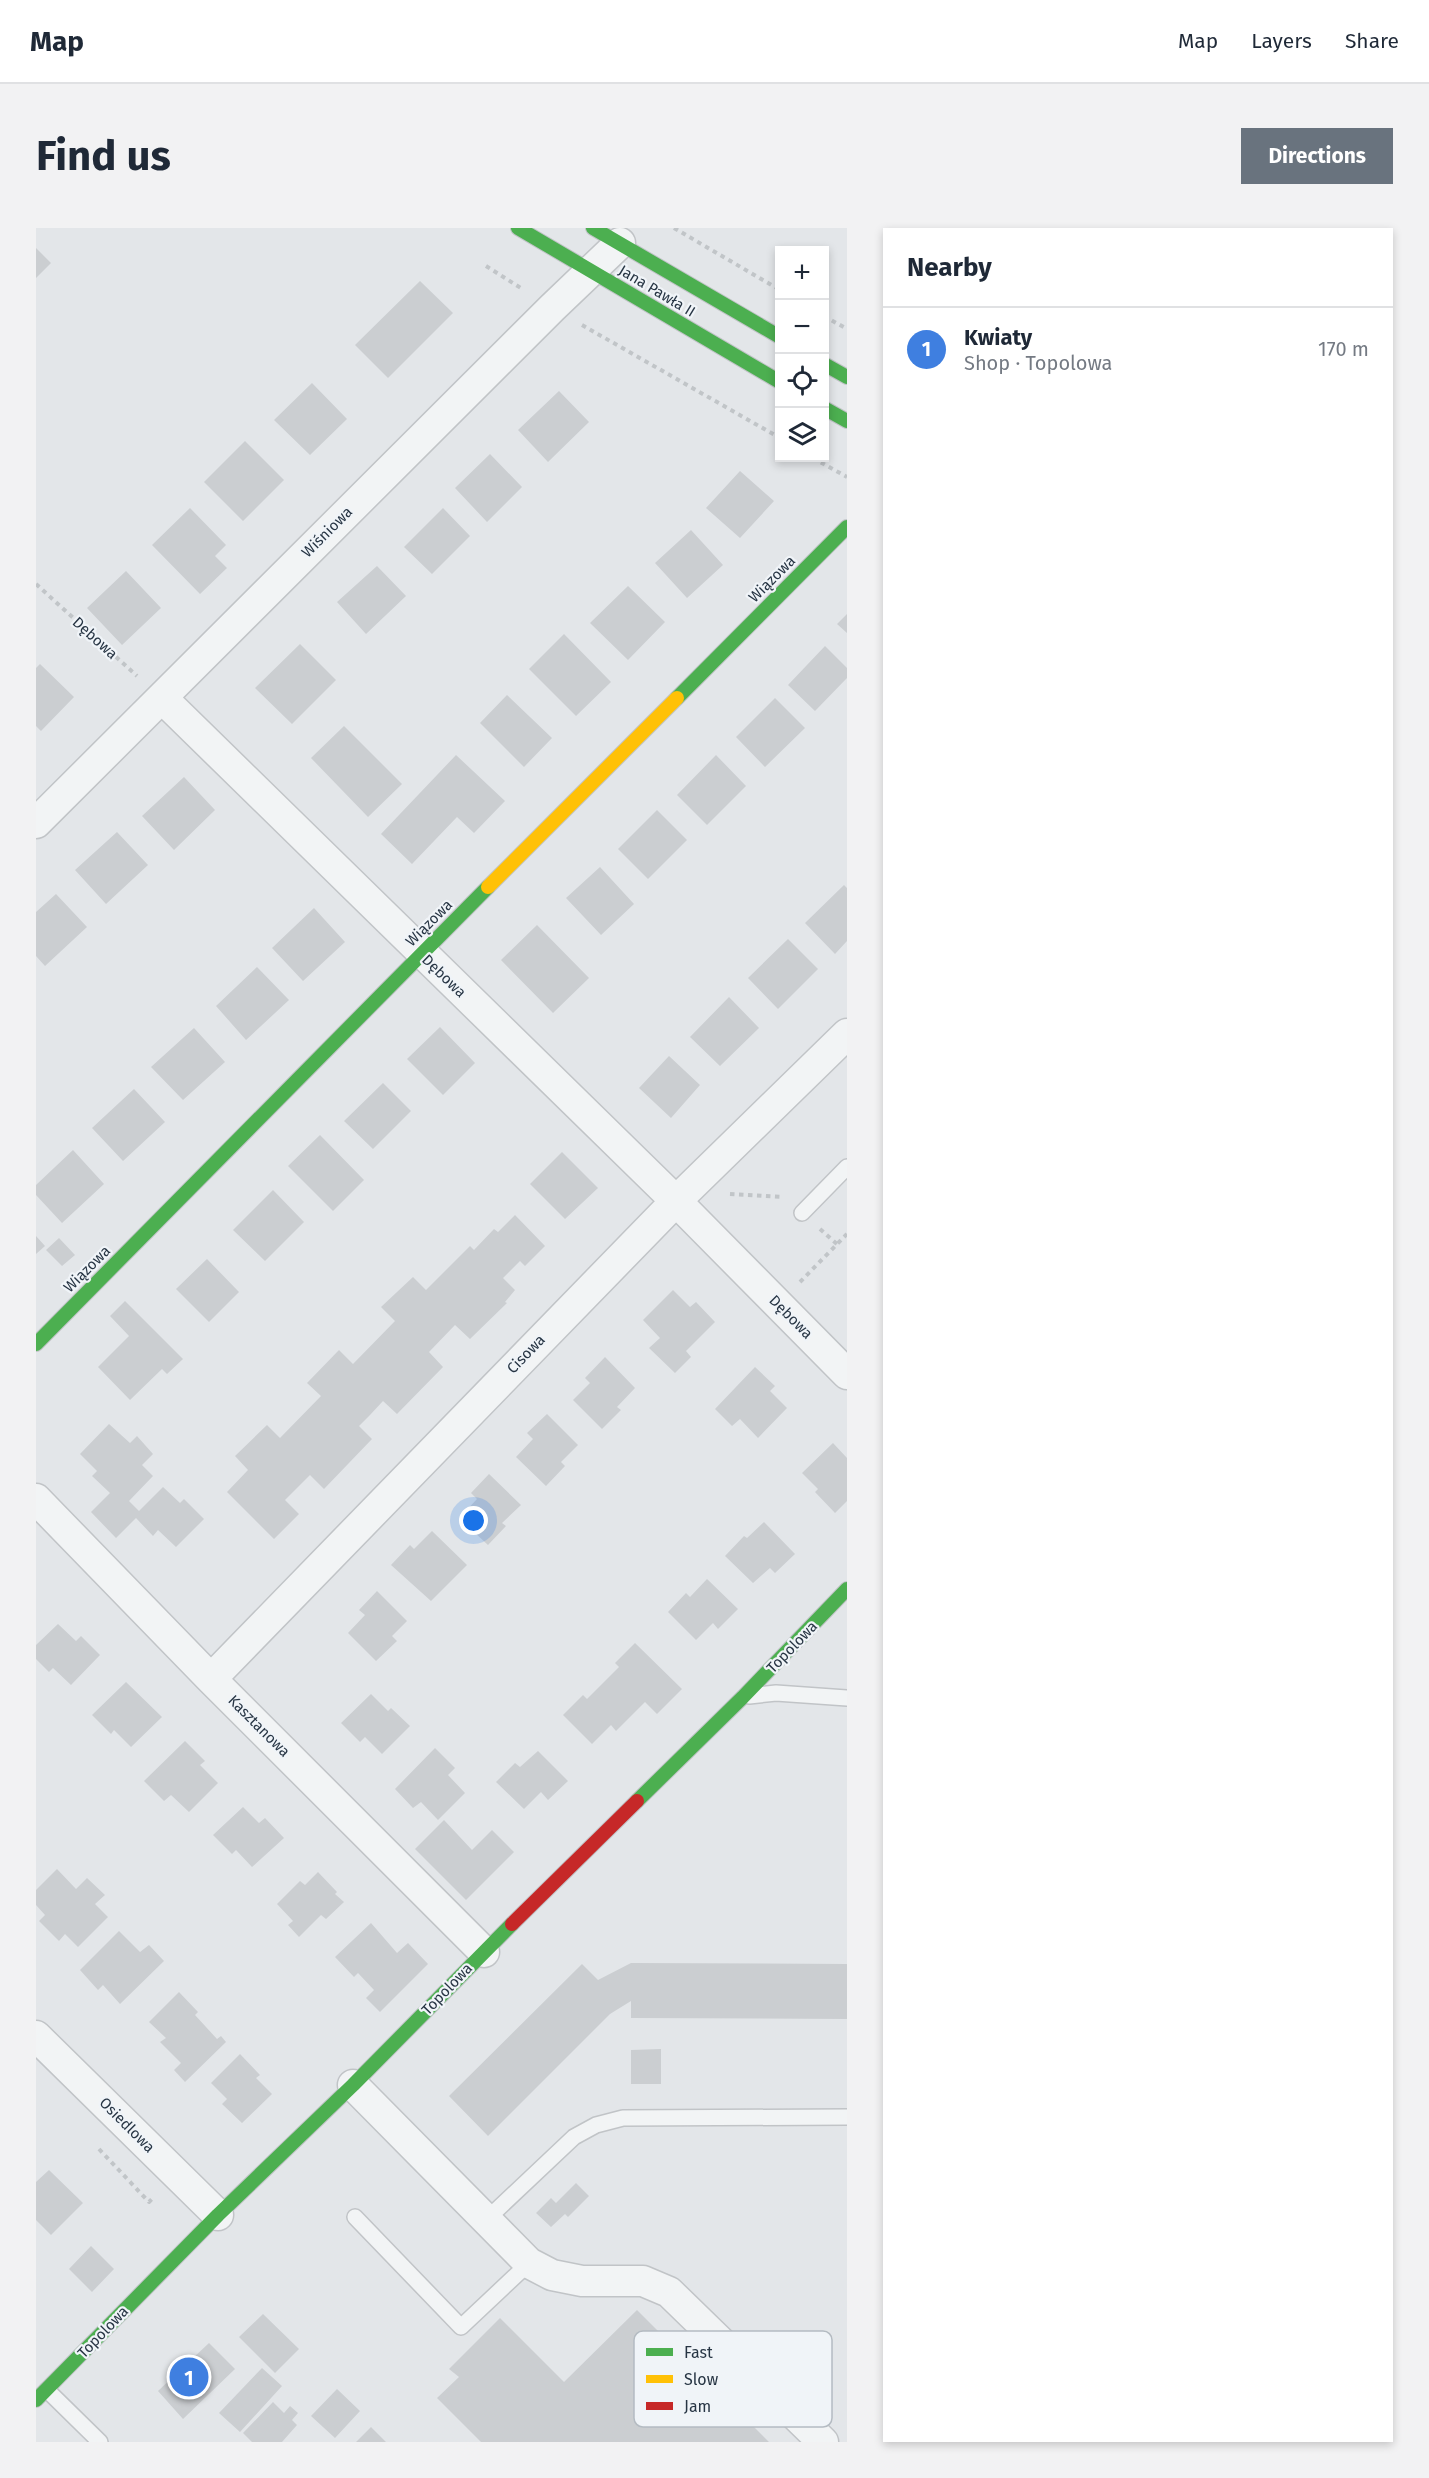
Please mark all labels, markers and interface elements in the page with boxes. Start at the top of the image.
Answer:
text: Map [30,25,84,58]
text: Map [1178,28,1218,54]
text: Layers [1251,28,1312,54]
text: Share [1345,28,1399,54]
button: Directions [1241,128,1393,184]
text: Find us [36,131,171,181]
map controls [775,246,829,462]
button: + [775,246,829,300]
text: Nearby [907,252,992,283]
street label: Jana Pawła II [616,261,698,321]
button: − [775,300,829,354]
text: Kwiaty [964,324,1032,351]
text: 1 [922,337,931,361]
text: 170 m [1318,337,1369,361]
text: Shop · Topolowa [964,351,1112,375]
button: locate [775,354,829,408]
button: layers [775,408,829,462]
street label: Wiśniowa [298,503,356,561]
street label: Wiązowa [745,552,799,606]
street label: Dębowa [69,613,121,663]
street label: Wiązowa [402,896,456,950]
street label: Dębowa [418,951,470,1001]
street label: Wiązowa [60,1242,114,1296]
street label: Dębowa [765,1291,817,1343]
street label: Cisowa [503,1331,549,1377]
your location [459,1506,488,1535]
street label: Topolowa [763,1617,821,1677]
street label: Kasztanowa [224,1691,294,1761]
street label: Topolowa [418,1959,476,2019]
street label: Osiedlowa [96,2094,158,2156]
street label: Topolowa [74,2302,132,2362]
legend [634,2331,832,2427]
text: Fast [684,2343,713,2362]
pin: 1 [170,2354,208,2400]
text: Slow [684,2370,719,2389]
text: Jam [684,2397,711,2416]

